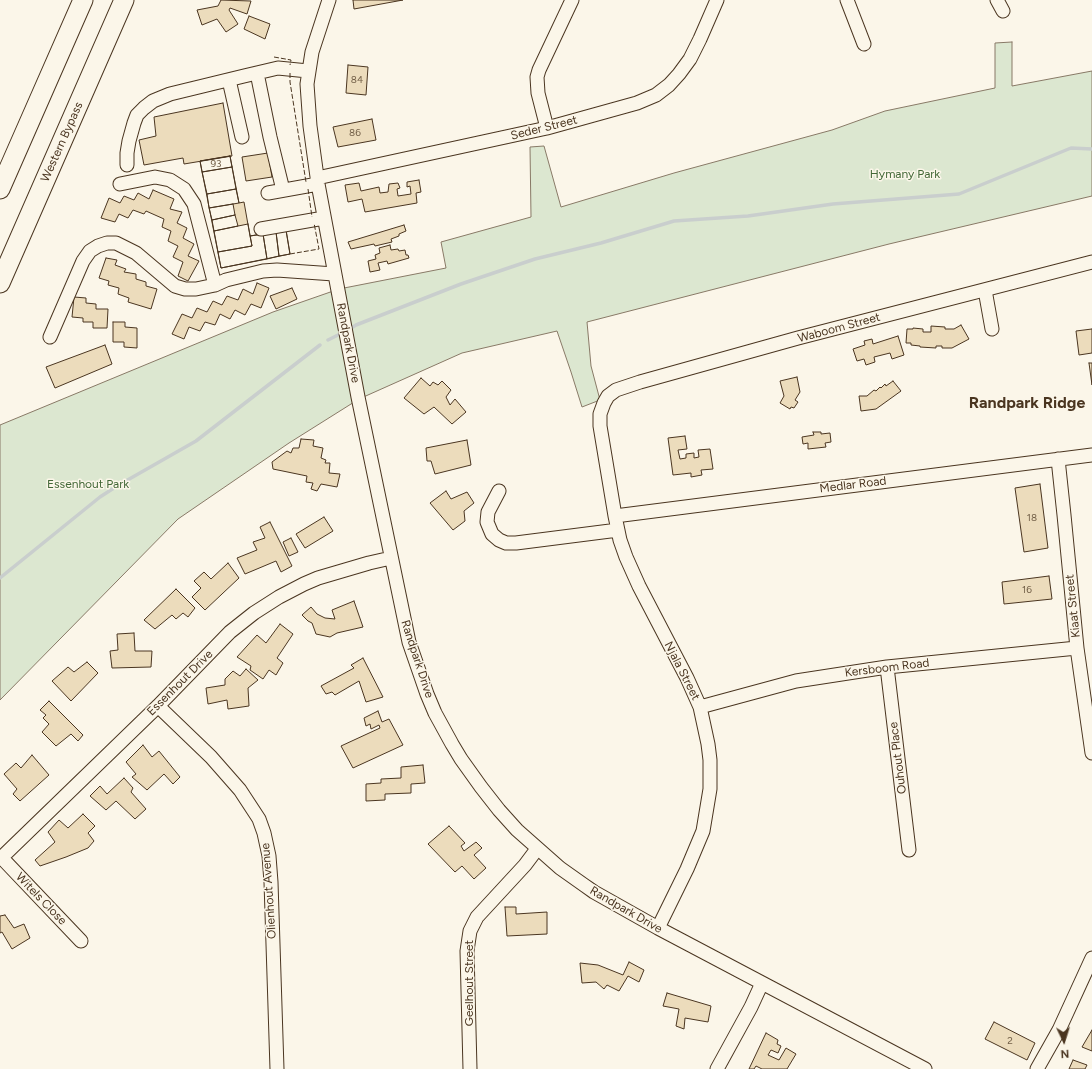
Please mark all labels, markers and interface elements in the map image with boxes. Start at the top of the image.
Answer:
house number: 84 [351,74,363,86]
street label: Western Bypass [38,100,86,184]
street label: Seder Street [509,113,579,143]
house number: 86 [349,127,361,139]
house number: 93 [210,158,222,170]
park label: Hymany Park [870,167,940,181]
street label: Randpark Drive [333,302,363,384]
street label: Waboom Street [796,310,882,346]
district label: Randpark Ridge [969,393,1085,413]
street label: Medlar Road [819,474,887,496]
park label: Essenhout Park [47,477,129,491]
house number: 18 [1027,512,1037,524]
street label: Kiaat Street [1063,574,1083,638]
house number: 16 [1022,584,1032,596]
street label: Randpark Drive [398,618,436,700]
street label: Njala Street [661,639,703,703]
street label: Essenhout Drive [144,647,216,719]
street label: Kersboom Road [844,656,930,680]
street label: Ouhout Place [886,721,910,795]
street label: Olienhout Avenue [258,842,280,940]
street label: Witels Close [13,870,69,928]
street label: Randpark Drive [587,883,665,937]
street label: Geelhout Street [462,940,476,1026]
north arrow [1044,1021,1084,1061]
house number: 2 [1007,1035,1013,1047]
text: N [1060,1047,1070,1060]

